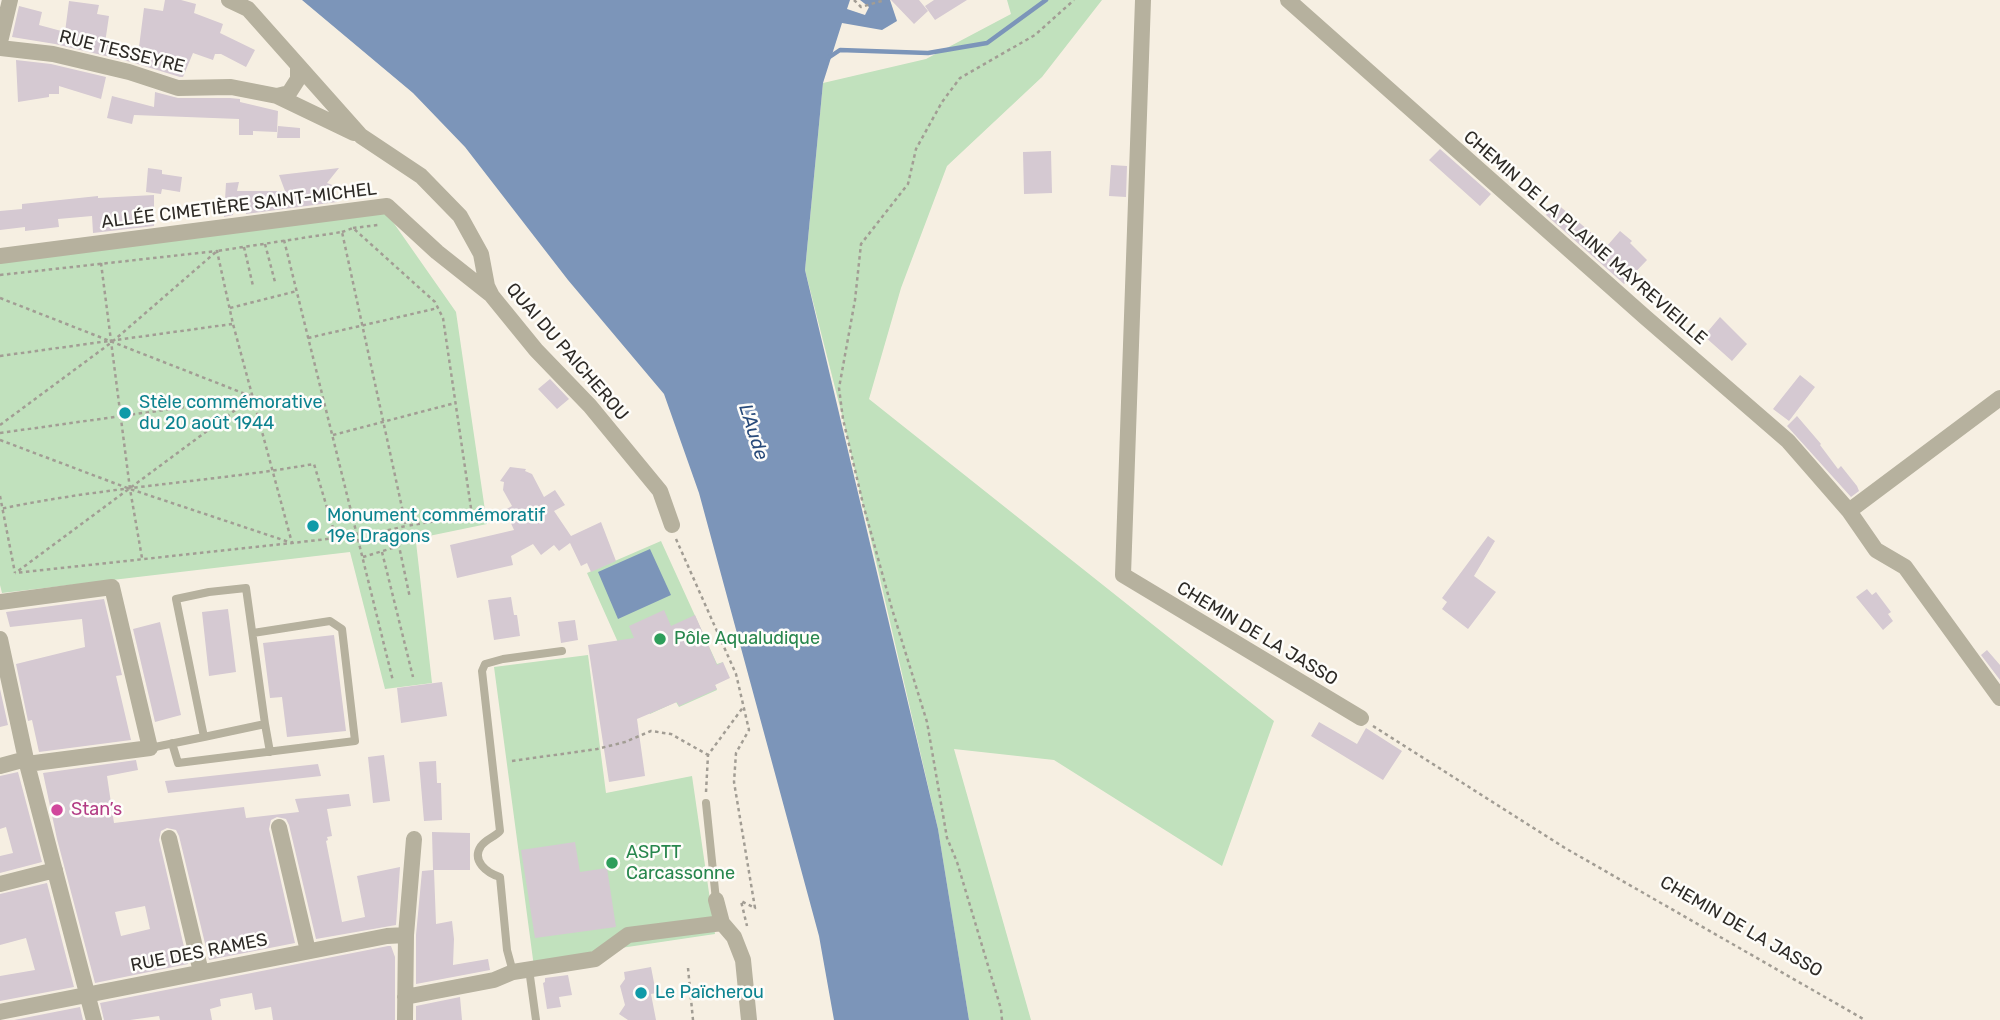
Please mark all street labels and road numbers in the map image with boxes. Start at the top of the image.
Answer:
street label: RUE TESSEYRE [57,26,187,78]
street label: CHEMIN DE LA PLAINE MAYREVIEILLE [1459,126,1711,350]
street label: ALLÉE CIMETIÈRE SAINT-MICHEL [100,178,378,234]
street label: QUAI DU PAICHEROU [501,279,633,425]
street label: CHEMIN DE LA JASSO [1173,577,1341,691]
street label: CHEMIN DE LA JASSO [1656,872,1826,982]
street label: RUE DES RAMES [129,929,269,977]

